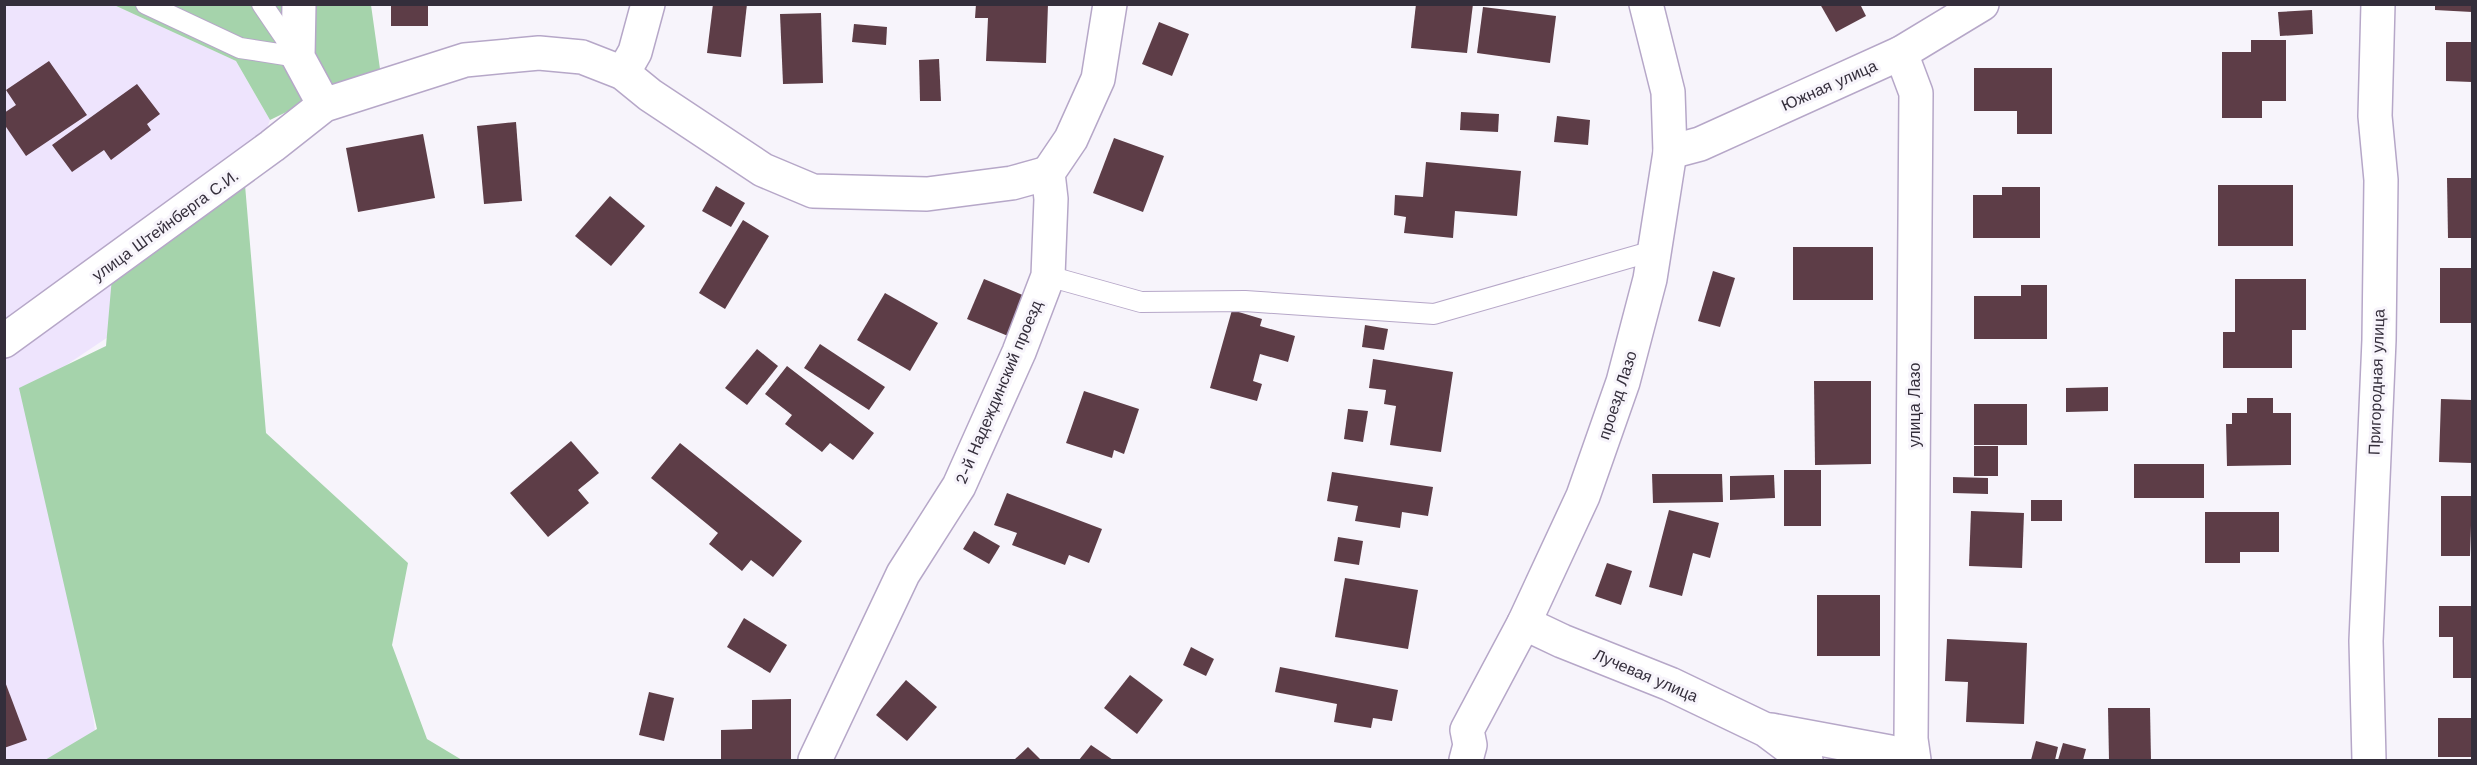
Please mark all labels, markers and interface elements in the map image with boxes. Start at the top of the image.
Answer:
street label: Южная улица [1778,56,1880,115]
street label: улица Штейнберга С.И. [88,166,242,285]
street label: 2-й Надеждинский проезд [951,297,1046,487]
street label: Пригородная улица [2364,308,2389,455]
street label: проезд Лазо [1594,348,1641,442]
street label: улица Лазо [1905,363,1924,447]
street label: Лучевая улица [1591,645,1701,706]

